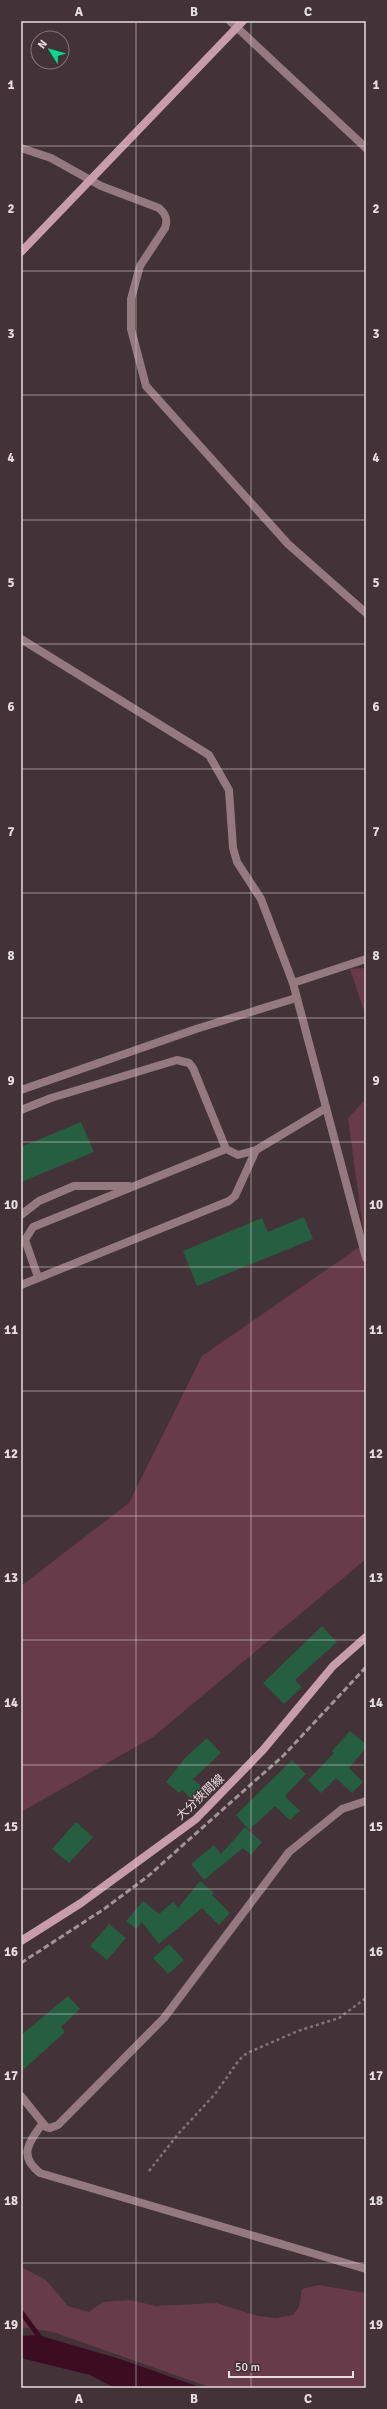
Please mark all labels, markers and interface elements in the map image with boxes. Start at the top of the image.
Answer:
text: A [75,4,84,20]
text: B [190,4,198,20]
text: C [304,4,312,20]
north arrow [30,30,70,70]
text: N [35,37,50,51]
text: 1 [7,77,15,93]
text: 1 [372,77,380,93]
text: 2 [7,201,15,217]
text: 2 [372,201,380,217]
text: 3 [7,326,15,342]
text: 3 [372,326,380,342]
text: 4 [7,450,15,466]
text: 4 [372,450,380,466]
text: 5 [7,575,15,591]
text: 5 [372,575,380,591]
text: 6 [7,699,15,715]
text: 6 [372,699,380,715]
text: 7 [7,824,15,840]
text: 7 [372,824,380,840]
text: 8 [7,948,15,964]
text: 8 [372,948,380,964]
text: 9 [7,1073,15,1089]
text: 9 [372,1073,380,1089]
text: 10 [4,1197,18,1213]
text: 10 [369,1197,383,1213]
text: 11 [4,1322,18,1338]
text: 11 [369,1322,383,1338]
text: 12 [4,1446,18,1462]
text: 12 [369,1446,383,1462]
text: 13 [4,1570,18,1586]
text: 13 [369,1570,383,1586]
text: 14 [4,1695,18,1711]
text: 14 [369,1695,383,1711]
street label: 大分挾間線 [173,1771,227,1823]
text: 15 [4,1819,18,1835]
text: 15 [369,1819,383,1835]
text: 16 [4,1944,18,1960]
text: 16 [369,1944,383,1960]
text: 17 [4,2068,18,2084]
text: 17 [369,2068,383,2084]
text: 18 [4,2193,18,2209]
text: 18 [369,2193,383,2209]
text: 19 [4,2317,18,2333]
text: 19 [369,2317,383,2333]
scale bar [229,2353,353,2379]
text: 50 m [235,2360,260,2375]
text: A [75,2391,84,2407]
text: B [190,2391,198,2407]
text: C [304,2391,312,2407]

